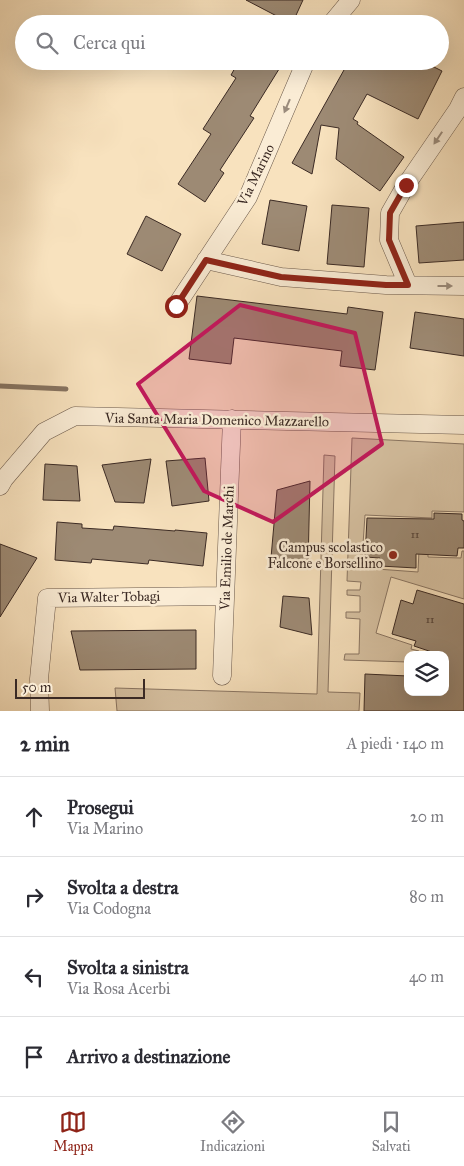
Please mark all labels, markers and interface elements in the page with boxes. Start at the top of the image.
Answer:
search box [15,15,449,70]
icon: search [33,29,61,57]
text: Cerca qui [73,31,145,54]
one-way arrow [283,99,291,114]
one-way arrow [433,132,443,145]
street label: Via Marino [233,141,278,210]
route end [395,174,418,197]
one-way arrow [437,282,453,290]
route start [165,295,188,318]
street label: Via Santa Maria Domenico Mazzarello [104,410,329,430]
street label: Via Emilio de Marchi [216,485,238,612]
house number: 11 [411,528,419,541]
place label: Campus scolastico Falcone e Borsellino [267,539,383,572]
marker: Campus scolastico Falcone e Borsellino [387,549,399,561]
street label: Via Walter Tobagi [57,588,161,606]
house number: 11 [426,613,434,626]
map controls [404,651,449,696]
button: layers [404,651,449,696]
scale bar [15,676,145,699]
text: 50 m [22,679,51,696]
text: 2 min [20,731,70,757]
text: A piedi · 140 m [347,734,444,753]
text: Prosegui [67,796,134,819]
icon: ahead [20,803,48,831]
text: 20 m [410,807,444,826]
text: Via Marino [67,819,143,838]
text: Svolta a destra [67,876,179,899]
icon: right [20,883,48,911]
text: 80 m [409,887,444,906]
text: Via Codogna [67,899,151,918]
text: Svolta a sinistra [67,956,189,979]
icon: left [20,963,48,991]
text: 40 m [409,967,444,986]
text: Via Rosa Acerbi [67,979,170,998]
icon: arrive [20,1043,48,1071]
text: Arrivo a destinazione [67,1045,230,1068]
tab: Mappa [53,1108,94,1155]
tab: Indicazioni [200,1108,265,1155]
tab: Salvati [372,1108,411,1155]

